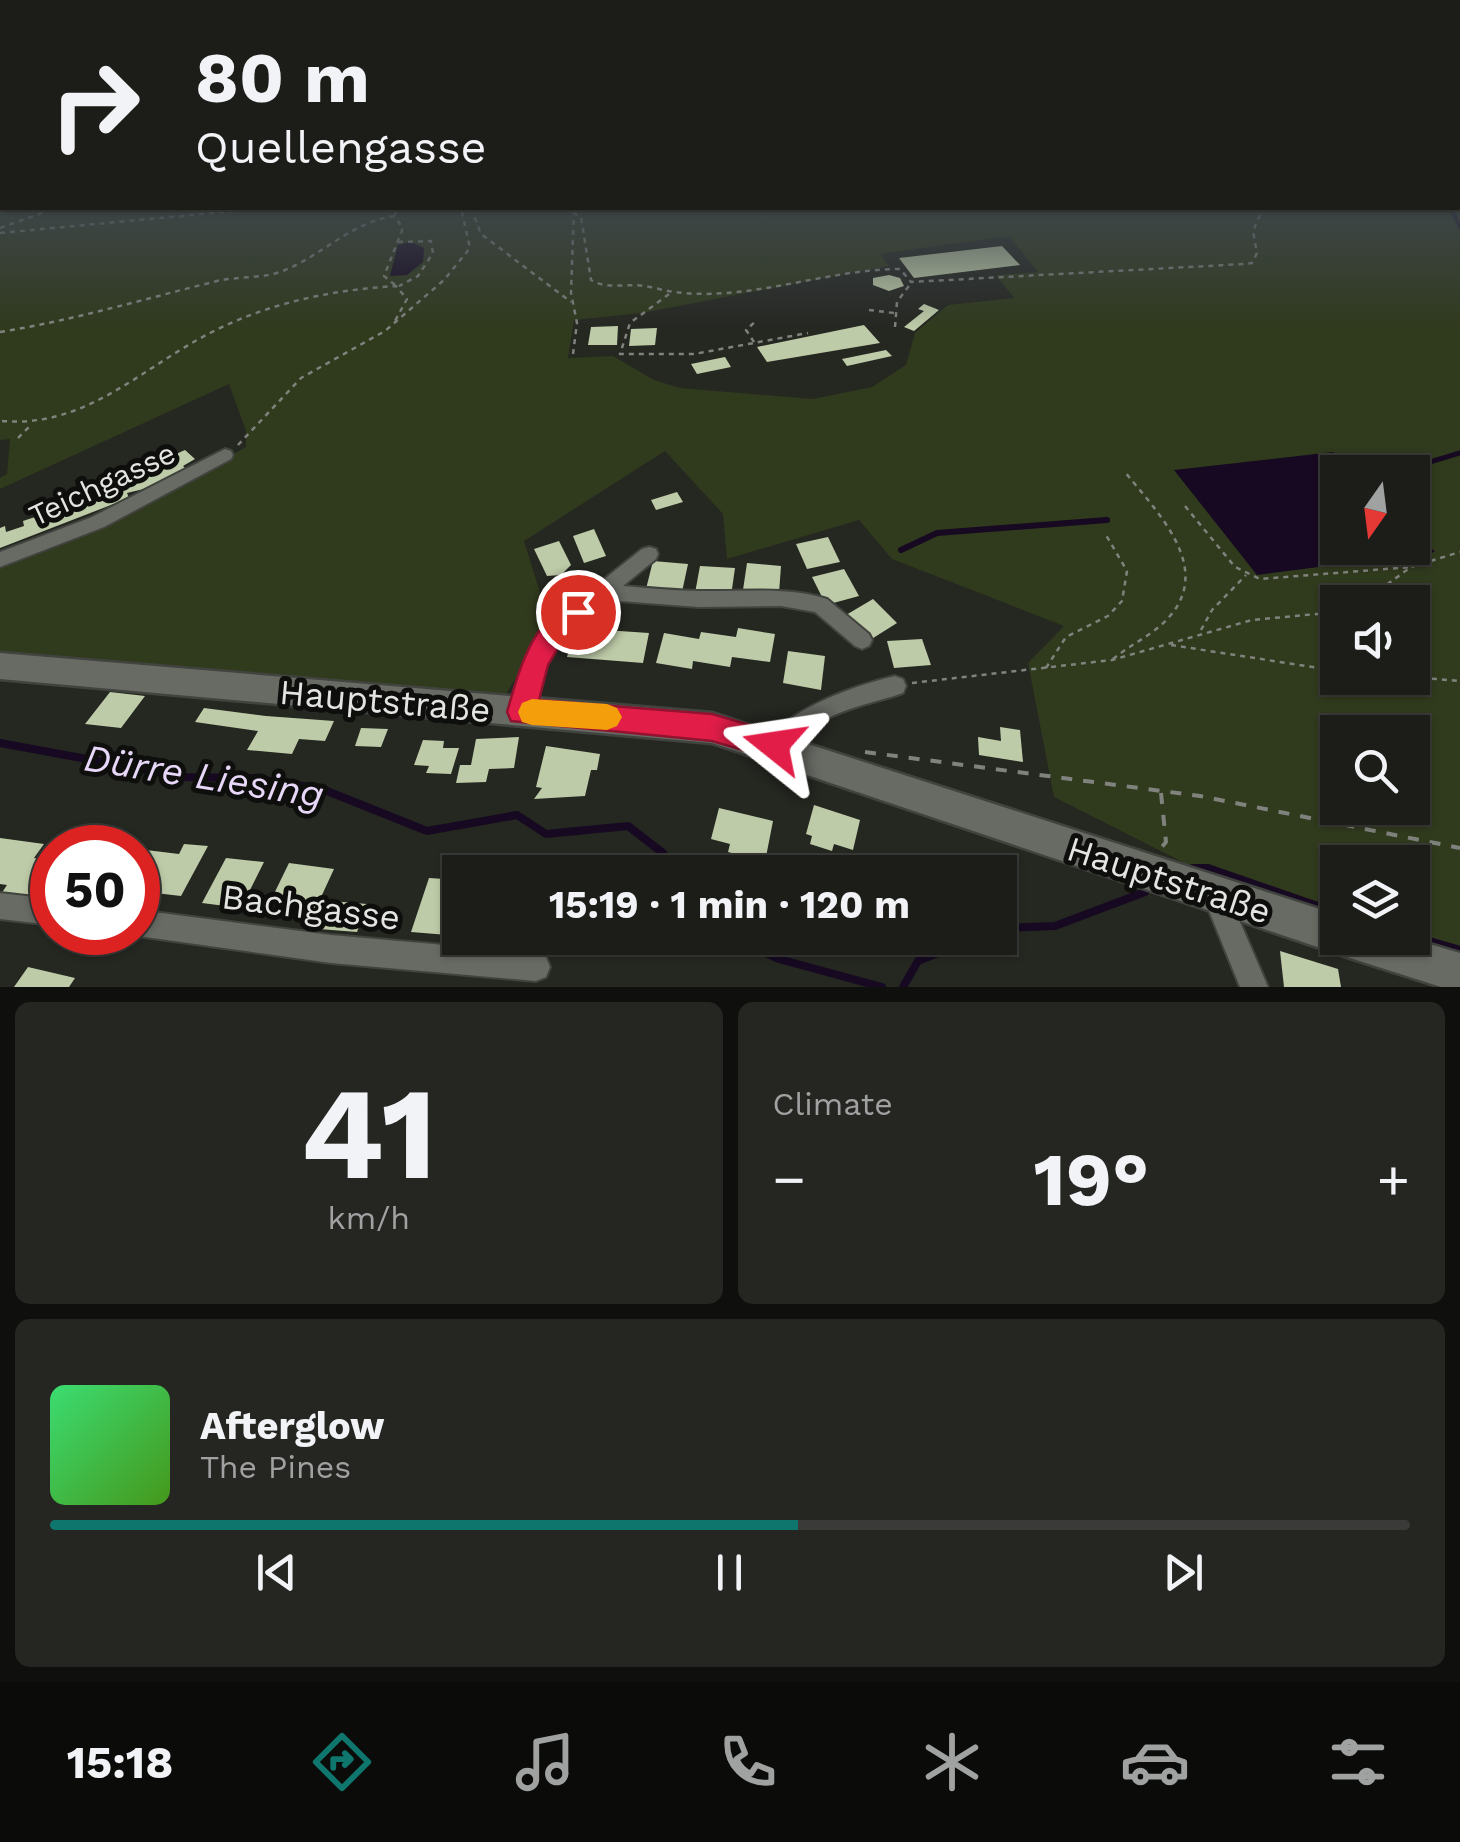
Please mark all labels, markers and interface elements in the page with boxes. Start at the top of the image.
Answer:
text: 80 m [195,37,370,119]
icon: right [30,40,160,170]
text: Quellengasse [195,121,487,174]
street label: Teichgasse [23,435,181,533]
north arrow [1320,455,1430,565]
map controls [1320,455,1430,955]
pin [536,570,621,655]
icon: arrive [551,585,606,640]
button: sound [1320,585,1430,695]
street label: Hauptstraße [278,671,492,731]
position arrow [722,693,826,797]
button: search [1320,715,1430,825]
water label: Dürre Liesing [81,735,327,817]
speed limit sign: 50 [30,825,160,955]
street label: Hauptstraße [1062,827,1276,933]
button: layers [1320,845,1430,955]
street label: Bachgasse [219,875,403,939]
text: 15:19 · 1 min · 120 m [549,883,910,927]
text: 41 [300,1057,437,1210]
text: Climate [773,1085,893,1123]
text: 19° [1033,1135,1149,1223]
text: − [773,1147,806,1211]
text: + [1377,1147,1410,1211]
text: km/h [328,1199,410,1237]
text: Afterglow [200,1404,385,1448]
text: The Pines [200,1448,351,1486]
icon: previous [249,1545,304,1600]
icon: pause [702,1545,757,1600]
icon: next [1156,1545,1211,1600]
icon: directions [307,1727,377,1797]
icon: music [510,1727,580,1797]
icon: phone [713,1727,783,1797]
icon: climate [917,1727,987,1797]
icon: car [1120,1727,1190,1797]
icon: filters [1323,1727,1393,1797]
text: 15:18 [67,1736,173,1789]

